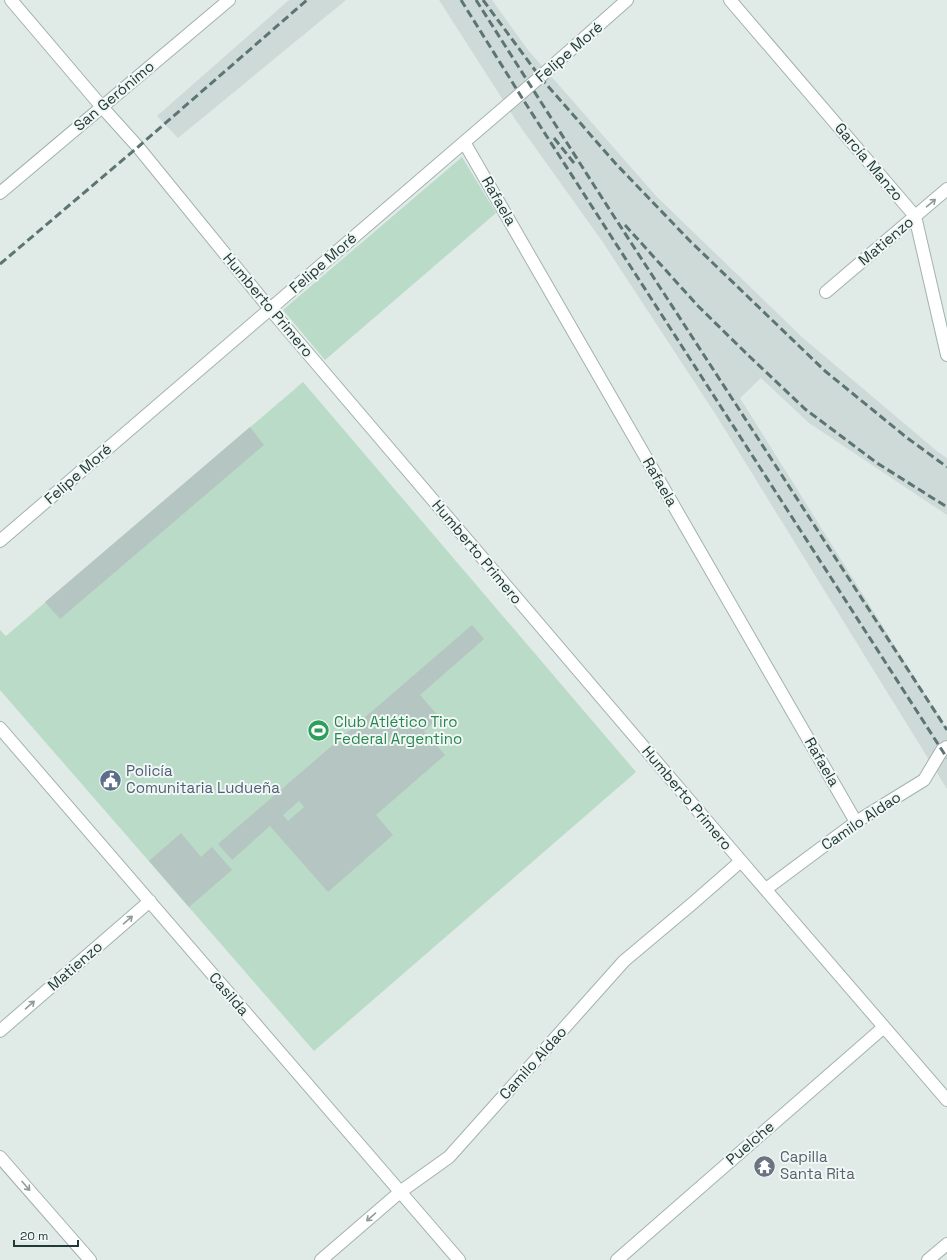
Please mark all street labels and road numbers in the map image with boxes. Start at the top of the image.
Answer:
street label: Felipe Moré [531,17,606,86]
street label: San Gerónimo [70,56,158,135]
street label: García Manzo [831,119,908,205]
street label: Rafaela [478,173,521,229]
street label: Matienzo [854,212,917,269]
street label: Felipe Moré [285,228,360,297]
street label: Humberto Primero [219,249,318,361]
street label: Felipe Moré [40,439,115,508]
street label: Rafaela [639,454,682,510]
street label: Humberto Primero [428,496,527,608]
street label: Rafaela [801,734,844,790]
street label: Humberto Primero [638,742,737,854]
street label: Camilo Aldao [817,787,904,854]
street label: Matienzo [43,937,106,995]
street label: Casilda [205,968,254,1020]
street label: Camilo Aldao [495,1022,570,1103]
street label: Puelche [722,1116,778,1169]

